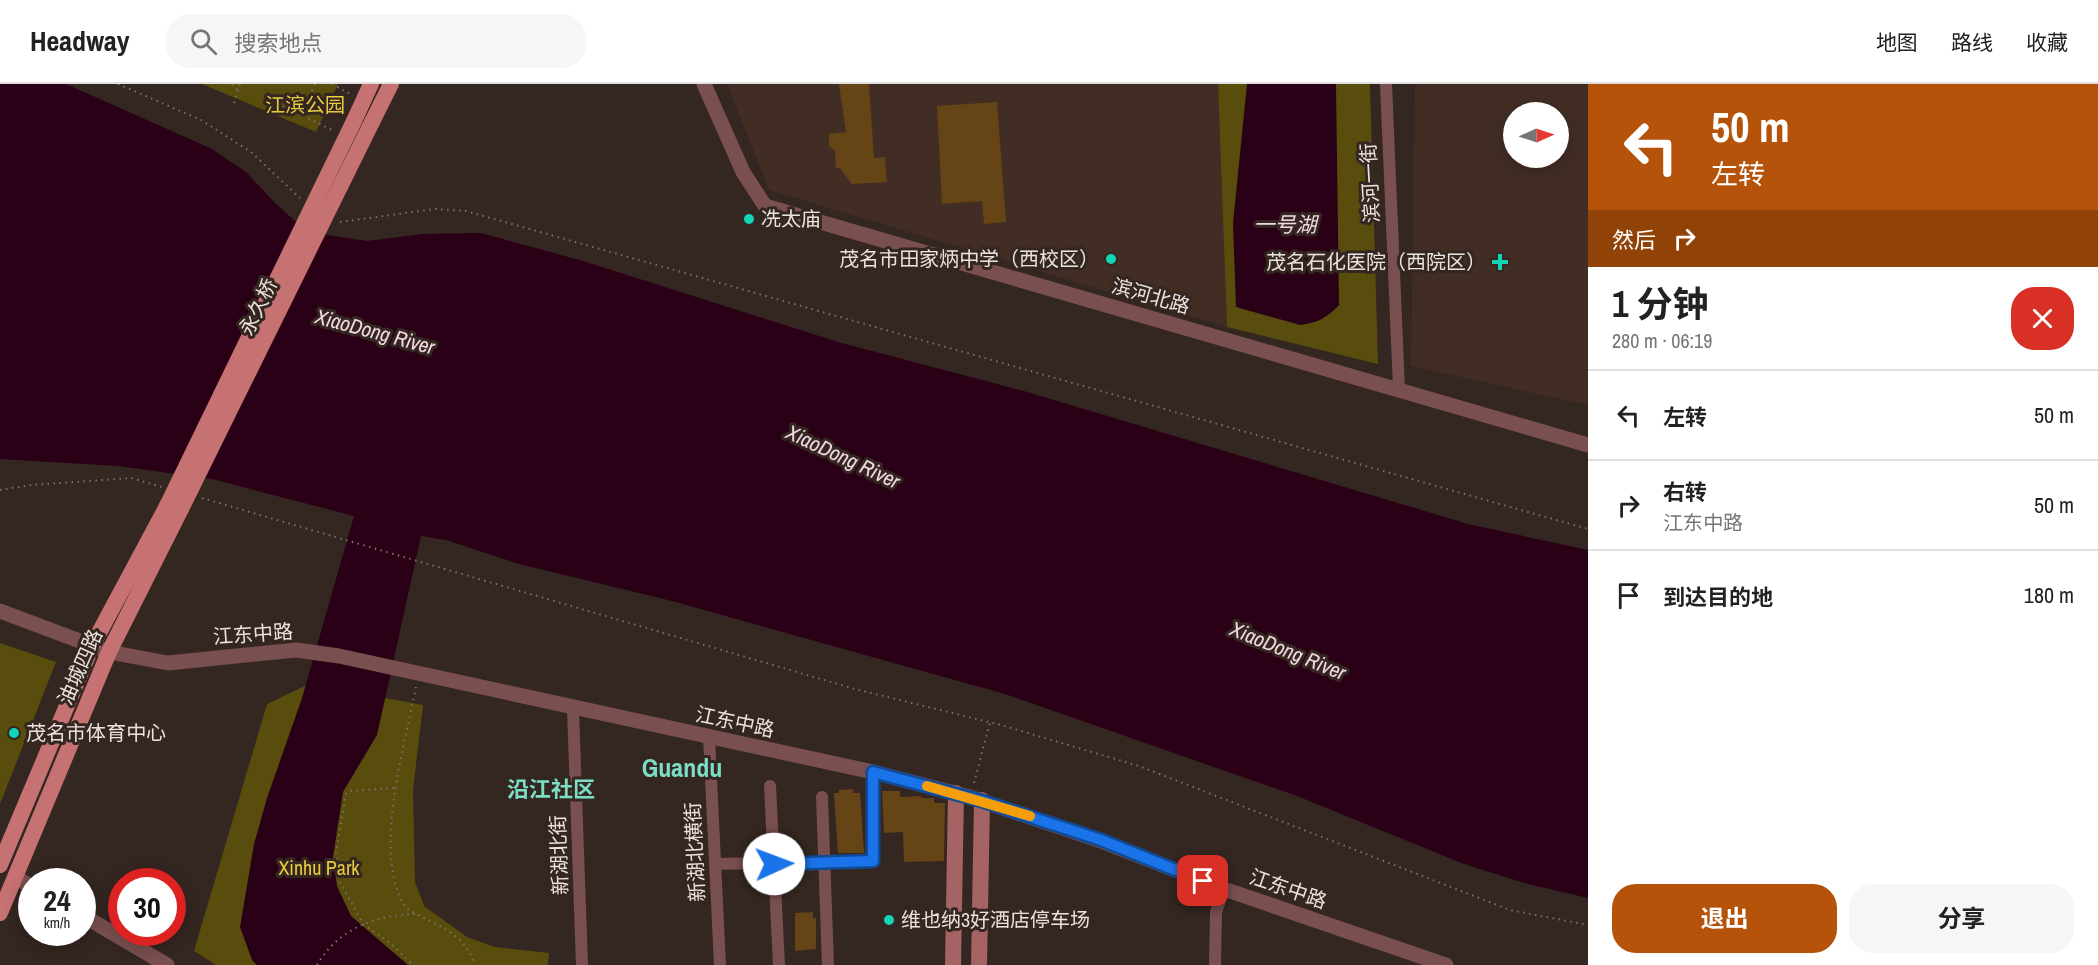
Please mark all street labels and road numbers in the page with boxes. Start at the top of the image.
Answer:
street label: 滨河一街 [1354,142,1385,224]
street label: 滨河北路 [1109,272,1193,320]
street label: 永久桥 [232,274,283,340]
street label: 江东中路 [212,617,294,650]
street label: 油城四路 [51,625,108,709]
street label: 江东中路 [693,700,777,743]
street label: 新湖北横街 [678,801,711,903]
street label: 新湖北街 [544,815,573,895]
street label: 江东中路 [1246,863,1330,914]

